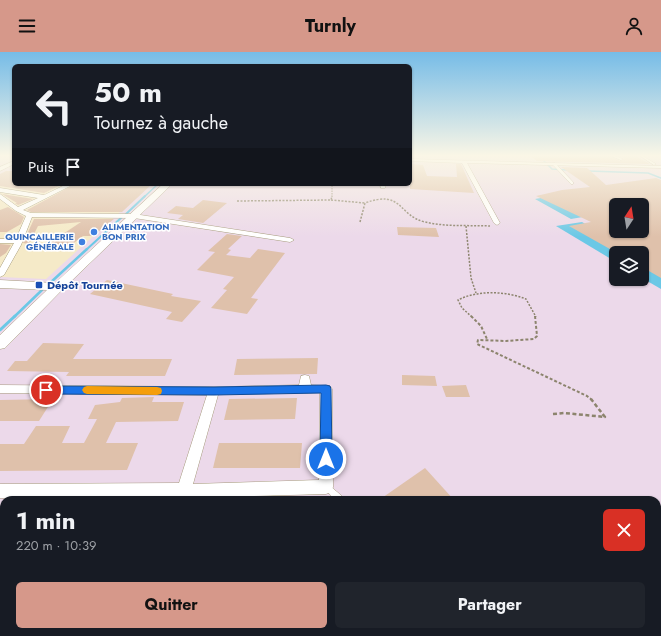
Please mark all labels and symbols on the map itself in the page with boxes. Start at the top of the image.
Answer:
north arrow [609,198,649,238]
place label: ALIMENTATION BON PRIX [101,220,169,243]
marker: ALIMENTATION BON PRIX [89,227,99,237]
place label: QUINCAILLERIE GÉNÉRALE [5,230,74,253]
marker: QUINCAILLERIE GÉNÉRALE [77,237,87,247]
place label: Dépôt Tournée [47,277,123,293]
marker: Dépôt Tournée [34,280,44,290]
pin [29,373,63,407]
position arrow [305,438,347,480]

